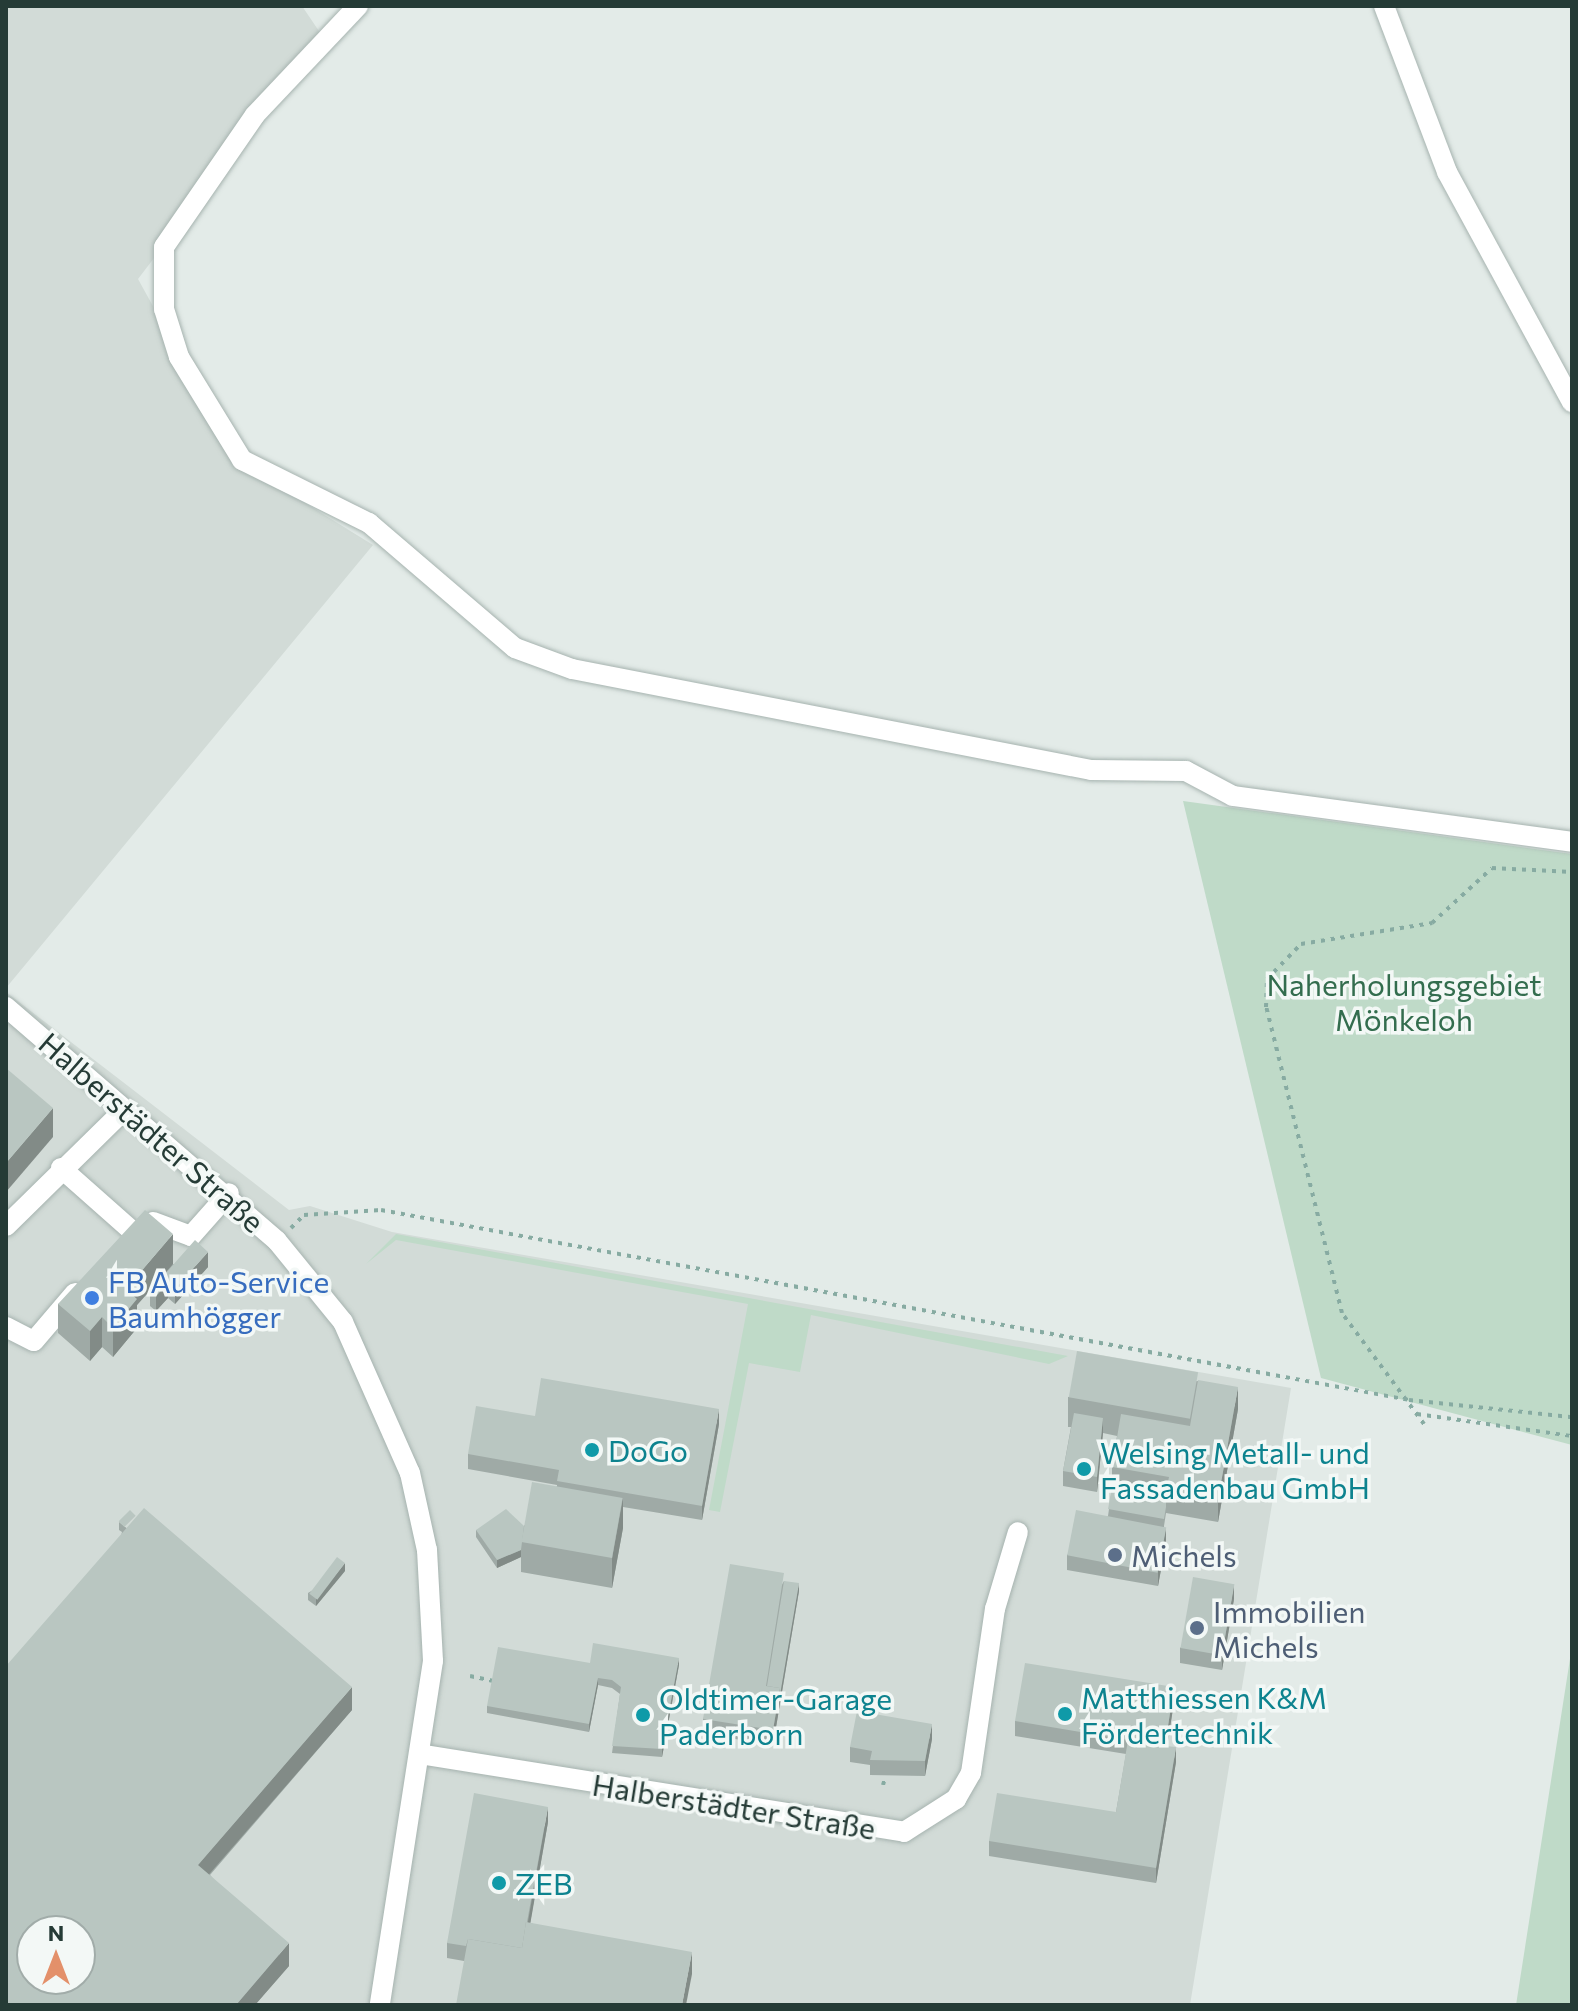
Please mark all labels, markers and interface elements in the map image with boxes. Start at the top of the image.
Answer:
park label: Naherholungsgebiet Mönkeloh [1266,966,1542,1036]
street label: Halberstädter Straße [32,1025,272,1239]
place label: FB Auto-Service Baumhögger [108,1263,329,1334]
marker: FB Auto-Service Baumhögger [83,1289,101,1307]
place label: DoGo [608,1432,688,1468]
place label: Welsing Metall- und Fassadenbau GmbH [1100,1434,1370,1504]
marker: DoGo [583,1441,601,1459]
marker: Welsing Metall- und Fassadenbau GmbH [1075,1460,1093,1478]
place label: Michels [1131,1537,1237,1573]
marker: Michels [1106,1546,1124,1564]
place label: Immobilien Michels [1213,1593,1365,1664]
marker: Immobilien Michels [1188,1619,1206,1637]
place label: Matthiessen K&M Fördertechnik [1081,1679,1327,1750]
place label: Oldtimer-Garage Paderborn [659,1680,892,1750]
marker: Matthiessen K&M Fördertechnik [1056,1705,1074,1723]
marker: Oldtimer-Garage Paderborn [634,1706,652,1724]
street label: Halberstädter Straße [590,1766,878,1846]
place label: ZEB [515,1865,572,1901]
marker: ZEB [490,1874,508,1892]
north arrow [16,1915,96,1995]
text: N [48,1919,64,1946]

